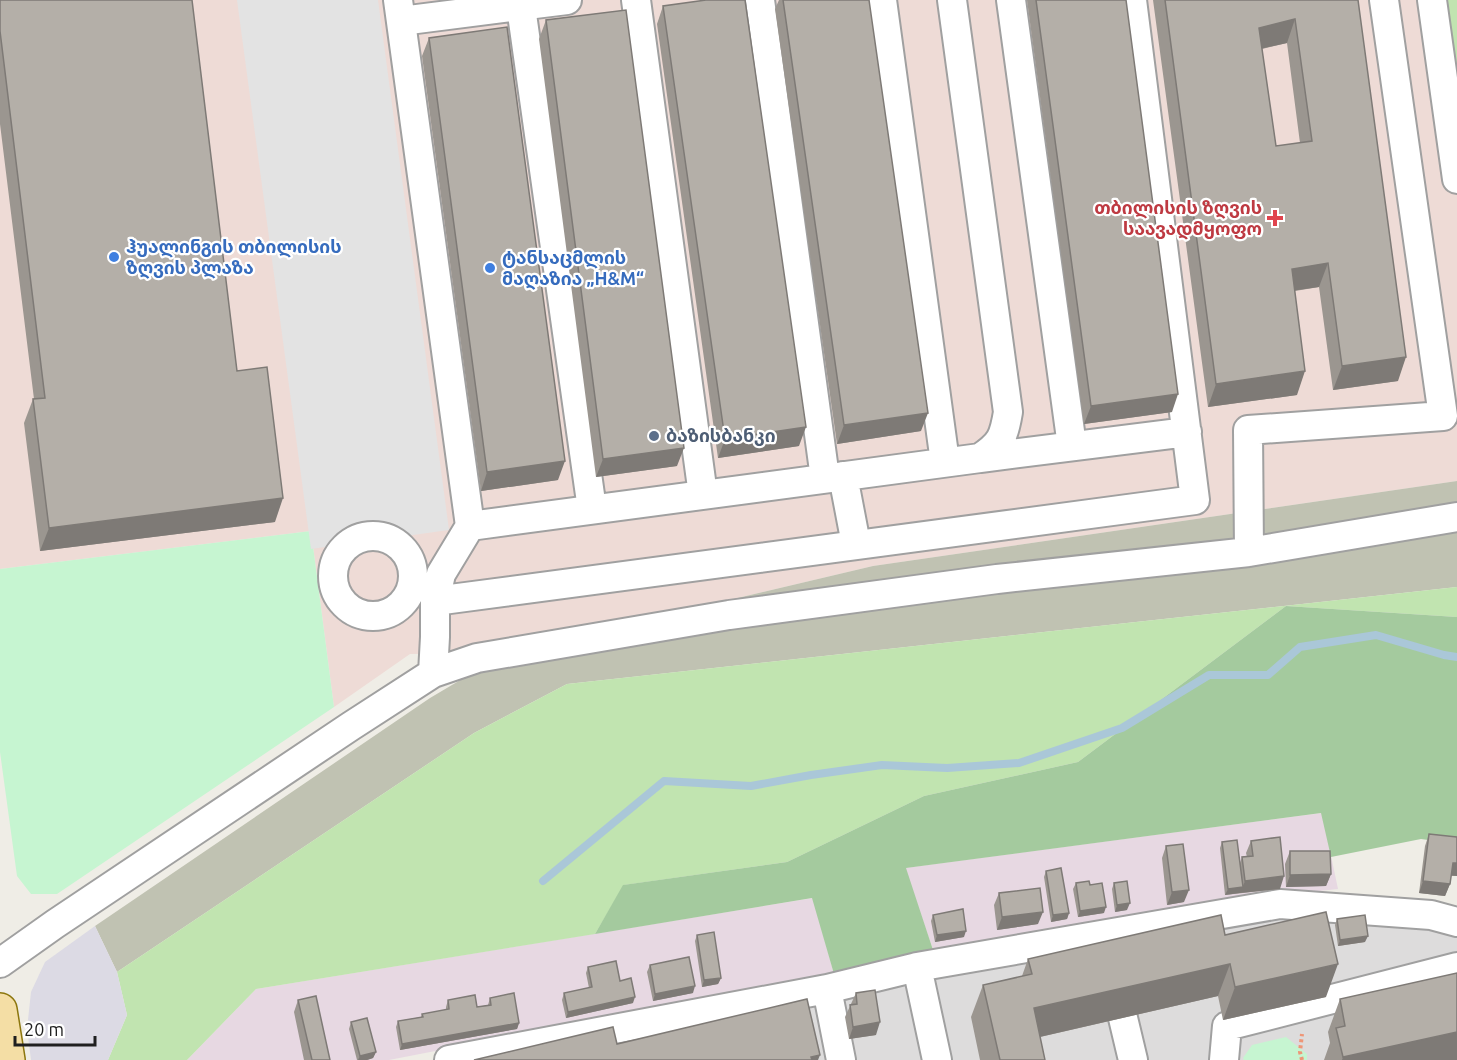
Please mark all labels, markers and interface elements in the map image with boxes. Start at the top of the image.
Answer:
place label: თბილისის ზღვის საავადმყოფო [1094,197,1262,240]
marker: თბილისის ზღვის საავადმყოფო [1266,209,1284,227]
place label: ჰუალინგის თბილისის ზღვის პლაზა [126,236,342,279]
place label: ტანსაცმლის მაღაზია „H&M“ [502,247,644,290]
marker: ჰუალინგის თბილისის ზღვის პლაზა [107,250,121,264]
marker: ტანსაცმლის მაღაზია „H&M“ [483,261,497,275]
place label: ბაზისბანკი [666,425,776,446]
marker: ბაზისბანკი [647,429,661,443]
scale bar [15,1009,94,1047]
text: 20 m [24,1019,64,1039]

